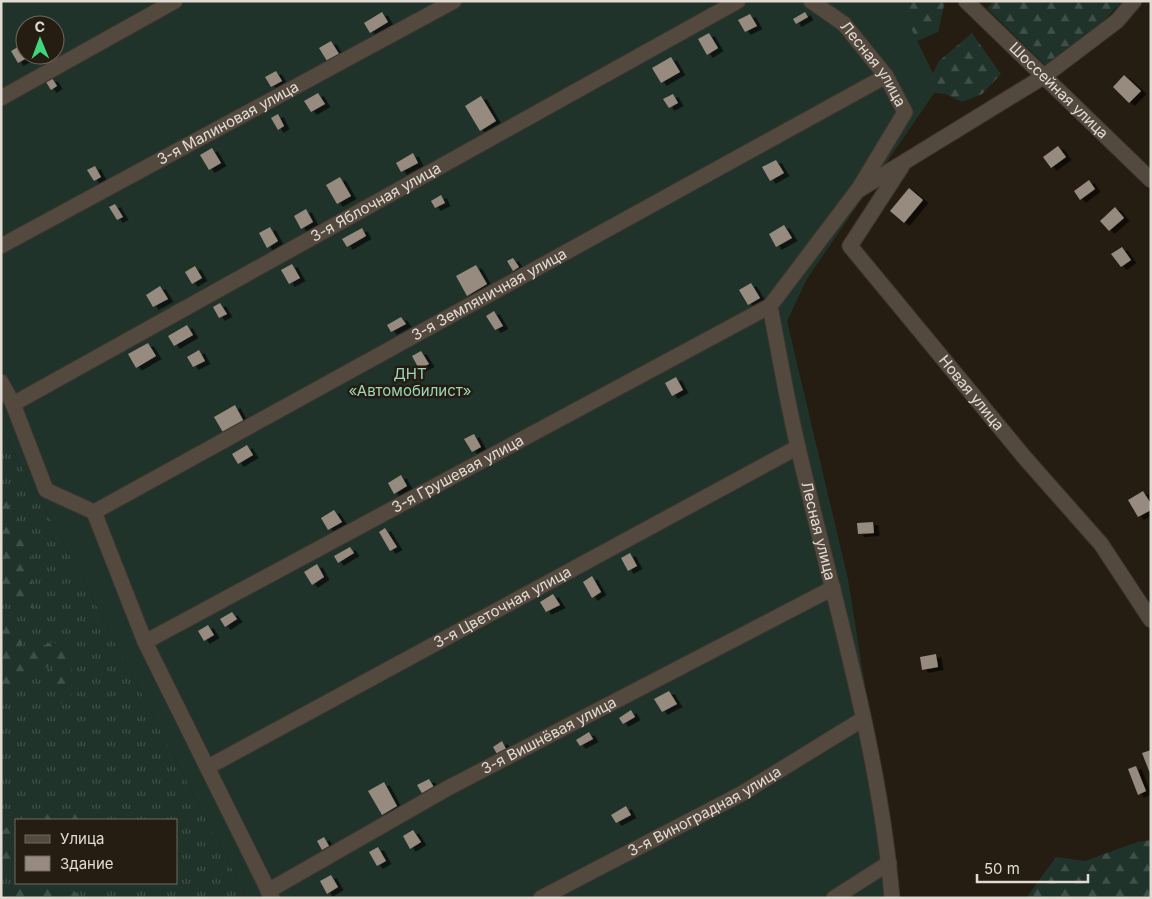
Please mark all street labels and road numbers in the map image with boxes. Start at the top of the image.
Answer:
street label: Лесная улица [837,17,910,110]
street label: Шоссейная улица [1005,38,1113,143]
street label: 3-я Малиновая улица [154,77,302,169]
street label: 3-я Яблочная улица [307,158,444,246]
street label: 3-я Земляничная улица [408,244,570,344]
street label: Новая улица [935,351,1008,434]
street label: 3-я Грушевая улица [388,430,527,517]
street label: Лесная улица [797,479,840,582]
street label: 3-я Цветочная улица [430,562,574,652]
street label: 3-я Вишнёвая улица [478,692,619,778]
street label: 3-я Виноградная улица [624,762,784,860]

